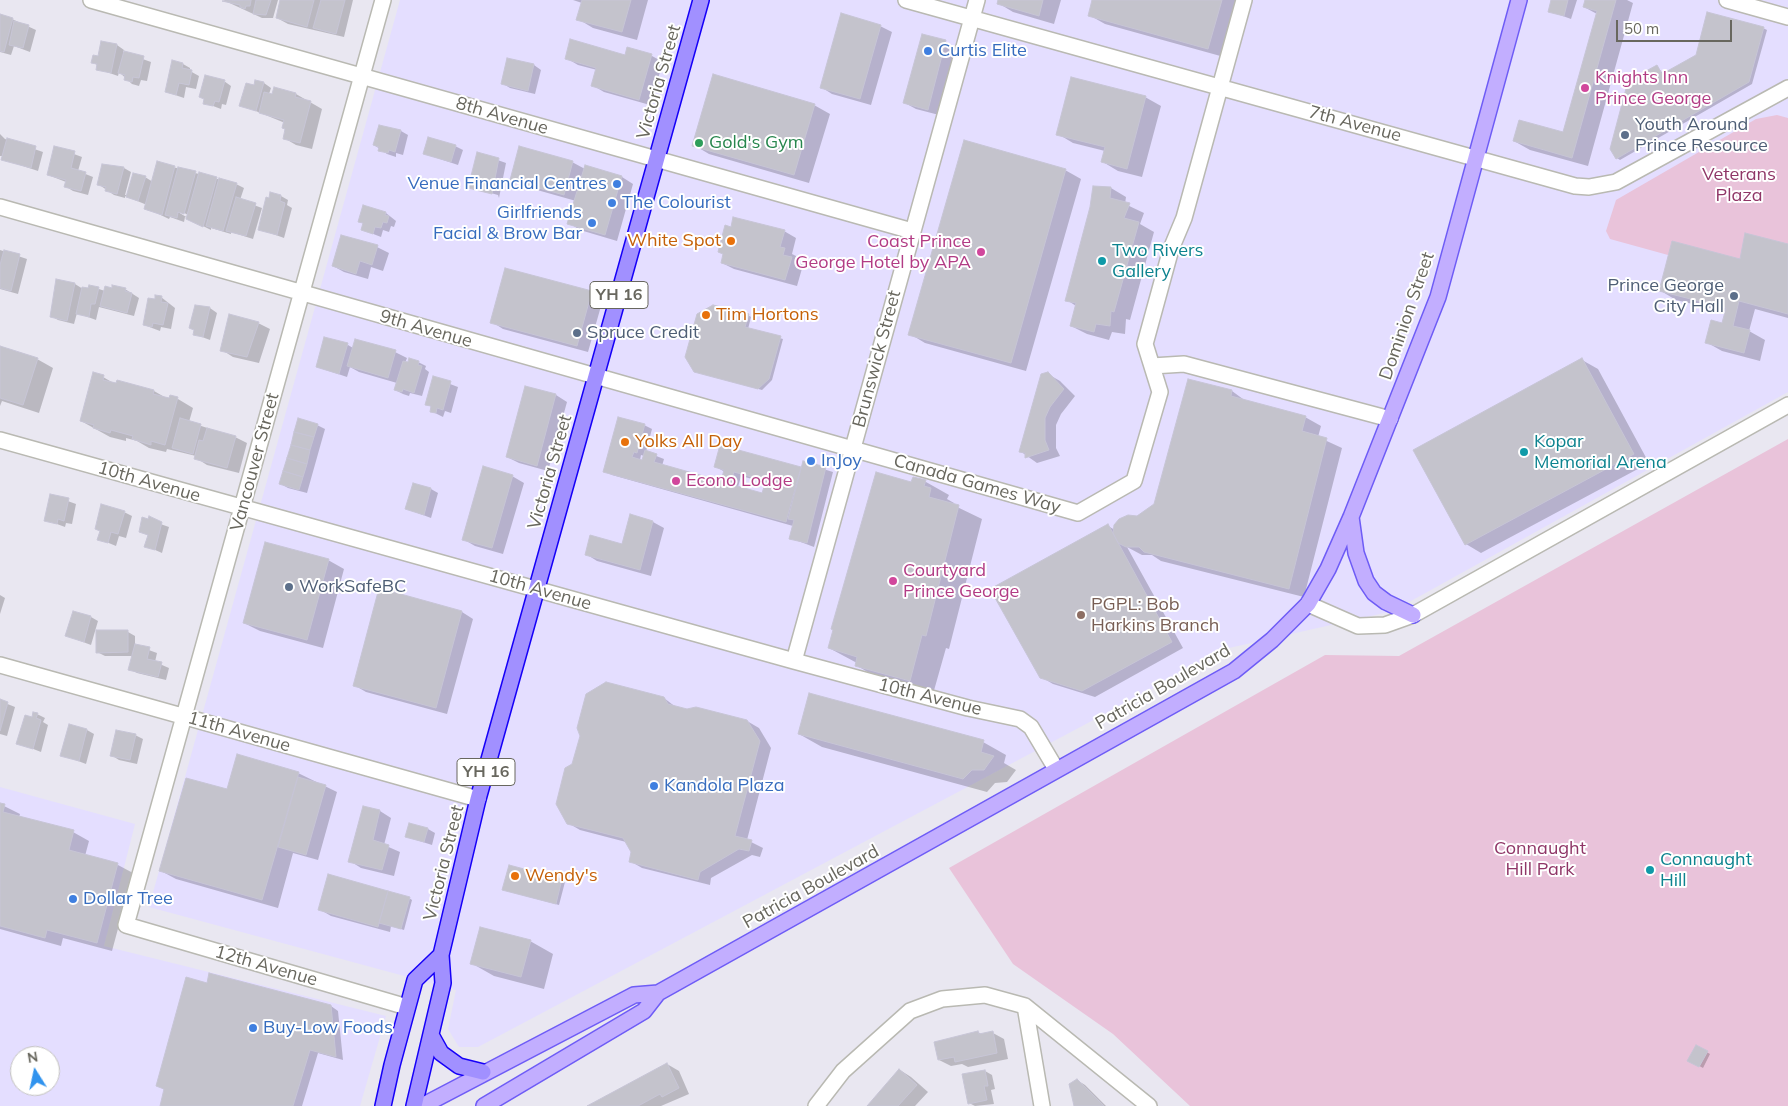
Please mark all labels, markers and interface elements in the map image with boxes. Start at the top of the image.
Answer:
scale bar [1618,10,1734,42]
text: 50 m [1624,19,1659,38]
street label: Victoria Street [632,22,686,142]
place label: Curtis Elite [938,40,1027,62]
marker: Curtis Elite [922,45,934,57]
place label: Knights Inn Prince George [1595,67,1711,110]
marker: Knights Inn Prince George [1579,82,1591,94]
street label: 8th Avenue [453,93,551,139]
street label: 7th Avenue [1306,101,1404,147]
place label: Youth Around Prince Resource [1635,114,1768,156]
marker: Youth Around Prince Resource [1619,129,1631,141]
place label: Gold's Gym [709,132,804,154]
marker: Gold's Gym [693,137,705,149]
park label: Veterans Plaza [1702,164,1776,206]
place label: Venue Financial Centres [408,173,607,195]
marker: Venue Financial Centres [611,178,623,190]
place label: The Colourist [622,192,731,214]
marker: The Colourist [606,197,618,209]
place label: Girlfriends Facial & Brow Bar [433,202,582,244]
marker: Girlfriends Facial & Brow Bar [586,217,598,229]
place label: White Spot [627,230,721,252]
place label: Coast Prince George Hotel by APA [795,231,971,274]
marker: White Spot [725,235,737,247]
place label: Two Rivers Gallery [1112,240,1203,282]
marker: Coast Prince George Hotel by APA [975,246,987,258]
street label: Dominion Street [1375,249,1439,383]
marker: Two Rivers Gallery [1096,255,1108,267]
place label: Prince George City Hall [1608,275,1724,318]
road number: YH 16 [590,282,648,308]
street label: Brunswick Street [848,288,906,430]
marker: Prince George City Hall [1728,290,1740,302]
place label: Tim Hortons [716,304,819,326]
street label: 9th Avenue [377,306,475,352]
marker: Tim Hortons [700,309,712,321]
place label: Spruce Credit [587,322,699,344]
marker: Spruce Credit [571,327,583,339]
street label: Vancouver Street [226,390,284,534]
street label: Victoria Street [523,412,577,532]
place label: Yolks All Day [635,431,742,453]
place label: Kopar Memorial Arena [1534,431,1667,474]
marker: Yolks All Day [619,436,631,448]
marker: Kopar Memorial Arena [1518,446,1530,458]
place label: InJoy [821,450,862,472]
street label: Canada Games Way [891,450,1063,518]
marker: InJoy [805,455,817,467]
street label: 10th Avenue [95,457,203,507]
place label: Econo Lodge [686,470,792,492]
marker: Econo Lodge [670,475,682,487]
place label: Courtyard Prince George [903,560,1019,602]
street label: 10th Avenue [486,565,594,615]
marker: Courtyard Prince George [887,575,899,587]
place label: WorkSafeBC [299,576,406,598]
marker: WorkSafeBC [283,581,295,593]
place label: PGPL: Bob Harkins Branch [1091,594,1219,636]
marker: PGPL: Bob Harkins Branch [1075,609,1087,621]
street label: Patricia Boulevard [1092,640,1234,734]
street label: 10th Avenue [876,674,984,720]
street label: 11th Avenue [185,707,293,757]
road number: YH 16 [457,759,515,786]
place label: Kandola Plaza [664,775,784,797]
marker: Kandola Plaza [648,780,660,792]
street label: Victoria Street [419,803,469,923]
park label: Connaught Hill Park [1494,838,1586,881]
street label: Patricia Boulevard [739,841,883,933]
place label: Connaught Hill [1660,849,1752,892]
marker: Connaught Hill [1644,864,1656,876]
place label: Wendy's [525,865,598,887]
marker: Wendy's [509,870,521,882]
place label: Dollar Tree [83,888,173,910]
marker: Dollar Tree [67,893,79,905]
street label: 12th Avenue [212,941,320,991]
place label: Buy-Low Foods [263,1017,393,1039]
marker: Buy-Low Foods [247,1022,259,1034]
north arrow [10,1046,60,1096]
text: N [26,1047,39,1067]

